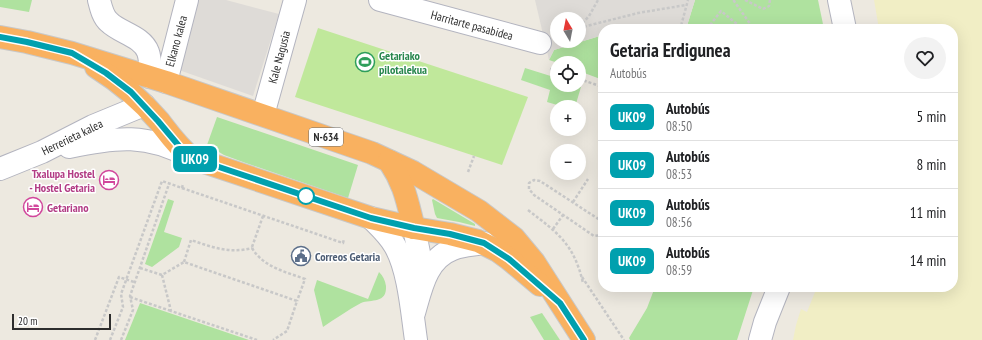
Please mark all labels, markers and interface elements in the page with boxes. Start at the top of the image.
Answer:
street label: Harritarte pasabidea [429,7,515,43]
north arrow [550,12,586,48]
map controls [550,12,586,180]
street label: Elkano kalea [162,14,190,68]
street label: Kale Nagusia [265,29,293,85]
button: heart [904,37,946,79]
text: Getaria Erdigunea [610,38,731,62]
place label: Getariako pilotalekua [379,48,427,77]
sports icon: Getariako pilotalekua [354,51,376,73]
button: locate [550,56,586,92]
text: Autobús [610,65,647,82]
text: Autobús [666,99,710,118]
button: + [550,100,586,136]
text: 5 min [916,107,946,126]
text: UK09 [618,108,646,126]
street label: Herrerieta kalea [39,116,105,158]
text: 08:50 [666,118,692,135]
road number: N-634 [309,128,343,146]
button: − [550,144,586,180]
line badge: UK09 [167,146,223,172]
text: Autobús [666,147,710,166]
text: UK09 [181,150,209,168]
text: 8 min [916,155,946,174]
text: UK09 [618,156,646,174]
place label: Txalupa Hostel - Hostel Getaria [29,166,95,195]
text: 08:53 [666,166,692,183]
hotel icon: Txalupa Hostel - Hostel Getaria [98,169,120,191]
unlabelled marker [297,187,315,205]
text: Autobús [666,195,710,214]
hotel icon: Getariano [22,196,44,218]
place label: Getariano [47,200,89,215]
text: 11 min [910,203,946,222]
text: UK09 [618,204,646,222]
text: 08:56 [666,214,692,231]
text: Autobús [666,243,710,262]
public building icon: Correos Getaria [290,245,312,267]
place label: Correos Getaria [315,249,380,264]
text: 14 min [910,251,946,270]
text: UK09 [618,252,646,270]
text: 08:59 [666,262,692,279]
scale bar [12,312,111,331]
text: 20 m [18,314,37,328]

